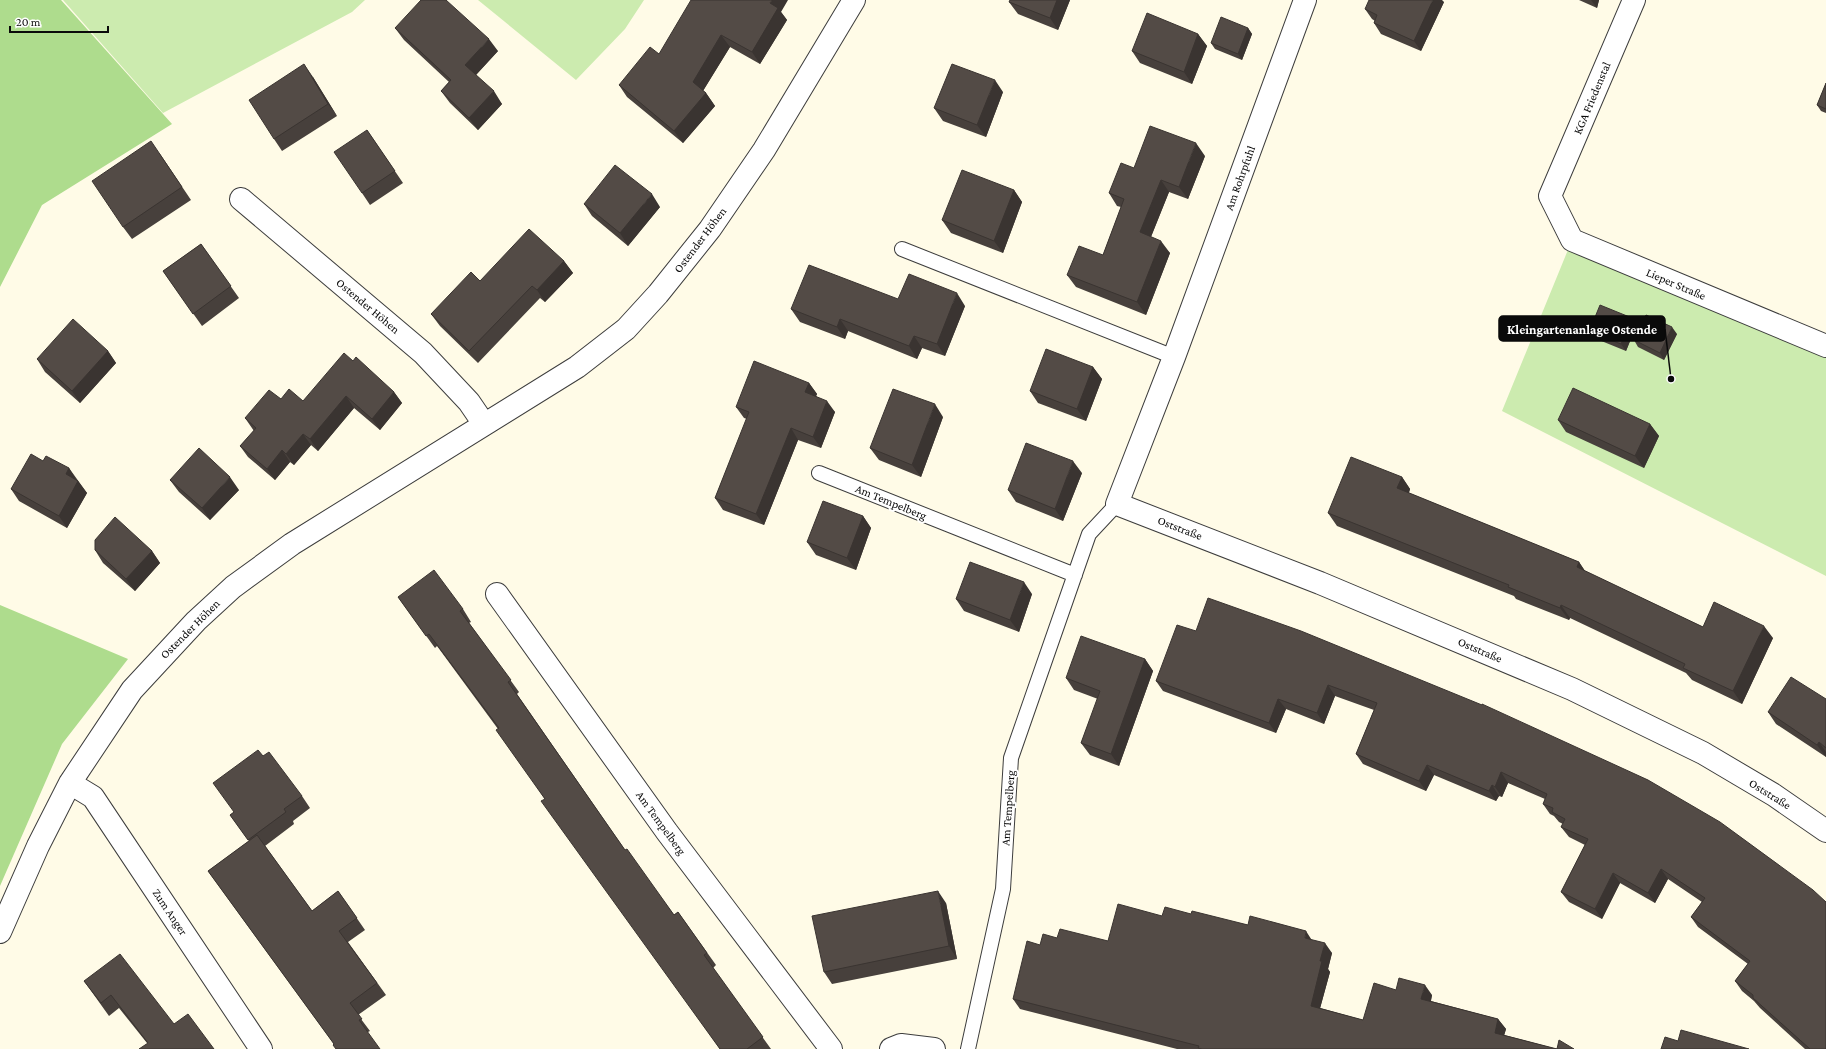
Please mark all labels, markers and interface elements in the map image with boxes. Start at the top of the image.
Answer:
scale bar [10,8,108,34]
text: 20 m [16,15,41,29]
street label: KGA Friedenstal [1570,60,1614,136]
street label: Am Rohrpfuhl [1222,144,1258,212]
street label: Ostender Höhen [671,204,730,276]
street label: Lieper Straße [1644,265,1708,303]
street label: Ostender Höhen [333,275,403,337]
callout: Kleingartenanlage Ostende [1499,316,1665,341]
text: Kleingartenanlage Ostende [1507,322,1657,337]
street label: Am Tempelberg [853,481,929,523]
street label: Oststraße [1156,513,1204,543]
street label: Ostender Höhen [157,596,223,662]
street label: Oststraße [1456,634,1504,666]
street label: Am Tempelberg [998,770,1018,846]
street label: Oststraße [1746,776,1794,812]
street label: Am Tempelberg [633,788,689,858]
street label: Zum Anger [149,886,191,938]

